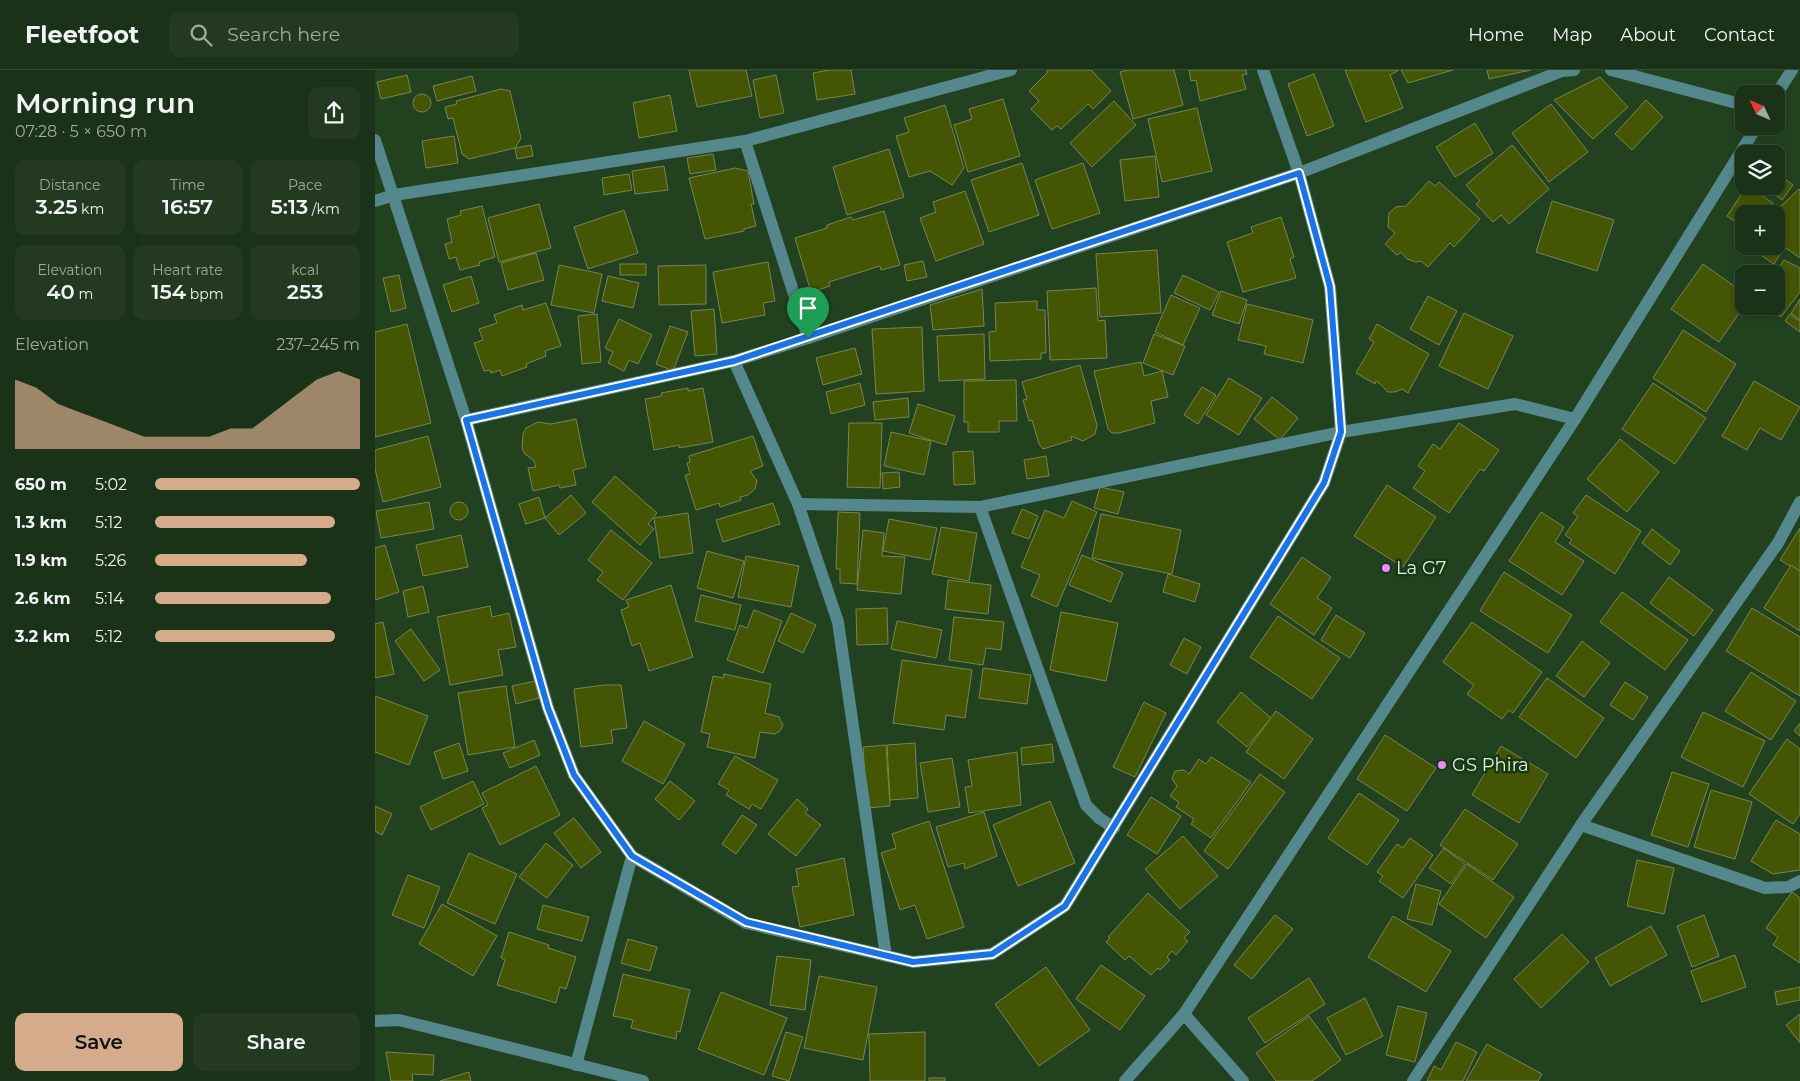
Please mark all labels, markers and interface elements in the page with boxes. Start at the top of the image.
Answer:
search box [169,12,519,57]
text: Fleetfoot [25,20,139,49]
icon: search [187,21,215,49]
text: Search here [227,23,340,46]
text: Home [1468,24,1524,46]
text: Map [1552,24,1592,46]
text: About [1620,24,1676,46]
text: Contact [1704,24,1775,46]
north arrow [1735,85,1785,135]
map controls [1735,85,1785,315]
text: Morning run [15,86,195,120]
button: share [308,87,360,139]
text: 07:28 · 5 × 650 m [15,122,147,141]
button: layers [1735,145,1785,195]
text: Distance [39,176,101,194]
text: Time [170,176,205,194]
text: Pace [288,176,322,194]
text: 3.25 [35,194,77,219]
text: 16:57 [162,194,213,219]
text: 5:13 [271,194,308,219]
text: km [77,200,104,218]
text: /km [308,200,340,218]
button: + [1735,205,1785,255]
text: Elevation [37,261,102,279]
text: Heart rate [152,261,223,279]
text: kcal [291,261,319,279]
button: − [1735,265,1785,315]
text: 40 [46,279,75,304]
text: 154 [151,279,186,304]
text: 253 [287,279,323,304]
text: m [75,285,93,303]
text: bpm [186,285,224,303]
pin [787,287,829,338]
icon: arrive [794,294,822,322]
text: Elevation [15,335,89,354]
text: 237–245 m [276,335,360,354]
text: 650 m [15,475,67,494]
text: 5:02 [95,475,127,494]
text: 1.3 km [15,513,67,532]
text: 5:12 [95,513,122,532]
text: 1.9 km [15,551,67,570]
text: 5:26 [95,551,126,570]
place label: La G7 [1396,557,1446,579]
marker: La G7 [1380,562,1392,574]
text: 2.6 km [15,589,71,608]
text: 5:14 [95,589,124,608]
text: 3.2 km [15,627,70,646]
text: 5:12 [95,627,122,646]
place label: GS Phira [1452,754,1529,776]
marker: GS Phira [1436,759,1448,771]
button: Save [15,1013,183,1071]
button: Share [193,1013,360,1071]

